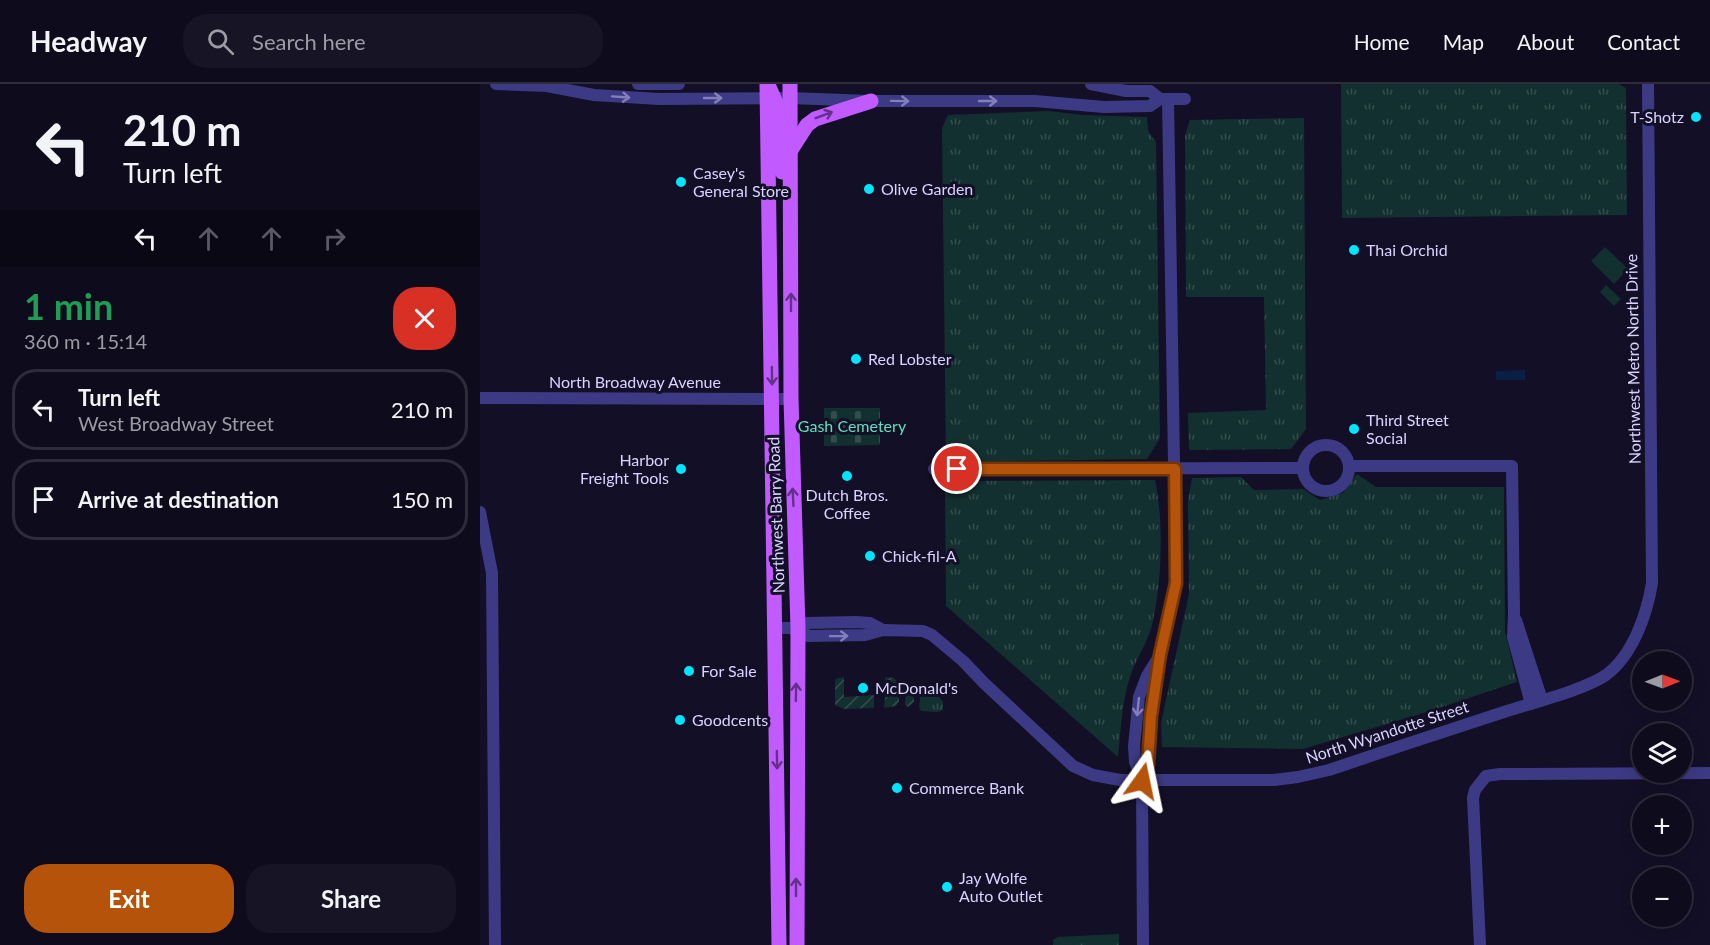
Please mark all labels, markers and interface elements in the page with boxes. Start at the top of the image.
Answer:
search box [183,14,603,68]
text: Headway [30,24,147,58]
icon: search [204,25,237,58]
text: Search here [252,28,366,55]
text: Home [1354,29,1410,54]
text: Map [1443,29,1484,54]
text: About [1517,29,1574,54]
text: Contact [1607,29,1680,54]
one-way arrow [611,92,631,103]
one-way arrow [702,92,722,104]
one-way arrow [977,95,997,107]
one-way arrow [890,96,910,107]
text: 210 m [123,105,241,155]
place label: T-Shotz [1630,107,1684,126]
icon: left [24,108,102,186]
one-way arrow [814,109,833,120]
marker: T-Shotz [1689,110,1703,124]
text: Turn left [123,156,222,189]
place label: Casey's General Store [693,163,789,200]
marker: Casey's General Store [674,175,688,189]
place label: Olive Garden [881,179,973,198]
marker: Olive Garden [862,182,876,196]
icon: left [129,222,162,255]
icon: ahead [192,222,225,255]
icon: ahead [255,222,288,255]
icon: right [318,222,351,255]
place label: Thai Orchid [1366,240,1448,259]
marker: Thai Orchid [1347,243,1361,257]
street label: Northwest Metro North Drive [1621,254,1644,464]
text: 1 min [24,284,113,328]
button: close [393,287,456,350]
one-way arrow [785,292,797,312]
text: 360 m · 15:14 [24,329,147,353]
place label: Red Lobster [868,349,952,368]
marker: Red Lobster [849,352,863,366]
one-way arrow [766,366,777,386]
street label: North Broadway Avenue [549,372,721,391]
text: Turn left [78,384,160,411]
icon: left [27,393,60,426]
text: 210 m [391,396,453,423]
place label: Third Street Social [1366,410,1449,447]
text: West Broadway Street [78,411,274,435]
park label: Gash Cemetery [798,416,907,435]
marker: Third Street Social [1347,422,1361,436]
street label: Northwest Barry Road [763,437,788,594]
pin [931,443,982,494]
place label: Harbor Freight Tools [580,450,669,487]
icon: arrive [940,452,973,485]
marker: Harbor Freight Tools [674,462,688,476]
marker: Dutch Bros. Coffee [840,469,854,483]
icon: arrive [27,483,60,516]
place label: Dutch Bros. Coffee [806,485,888,522]
text: Arrive at destination [78,486,279,513]
text: 150 m [391,486,453,513]
one-way arrow [787,487,798,507]
place label: Chick-fil-A [882,546,957,565]
marker: Chick-fil-A [863,549,877,563]
one-way arrow [829,630,849,641]
north arrow [1632,651,1692,711]
map controls [1632,651,1692,927]
place label: For Sale [701,661,757,680]
marker: For Sale [682,664,696,678]
place label: McDonald's [875,678,958,697]
marker: McDonald's [856,681,870,695]
one-way arrow [790,682,802,702]
street label: North Wyandotte Street [1303,696,1471,767]
one-way arrow [1132,697,1143,716]
place label: Goodcents [692,710,768,729]
marker: Goodcents [673,713,687,727]
button: layers [1632,723,1692,783]
one-way arrow [771,749,782,769]
position arrow [1110,749,1174,813]
place label: Commerce Bank [909,778,1025,797]
marker: Commerce Bank [890,781,904,795]
button: + [1632,795,1692,855]
button: Exit [24,864,234,933]
button: Share [246,864,456,933]
button: − [1632,867,1692,927]
place label: Jay Wolfe Auto Outlet [959,868,1043,905]
one-way arrow [790,877,802,897]
marker: Jay Wolfe Auto Outlet [940,880,954,894]

